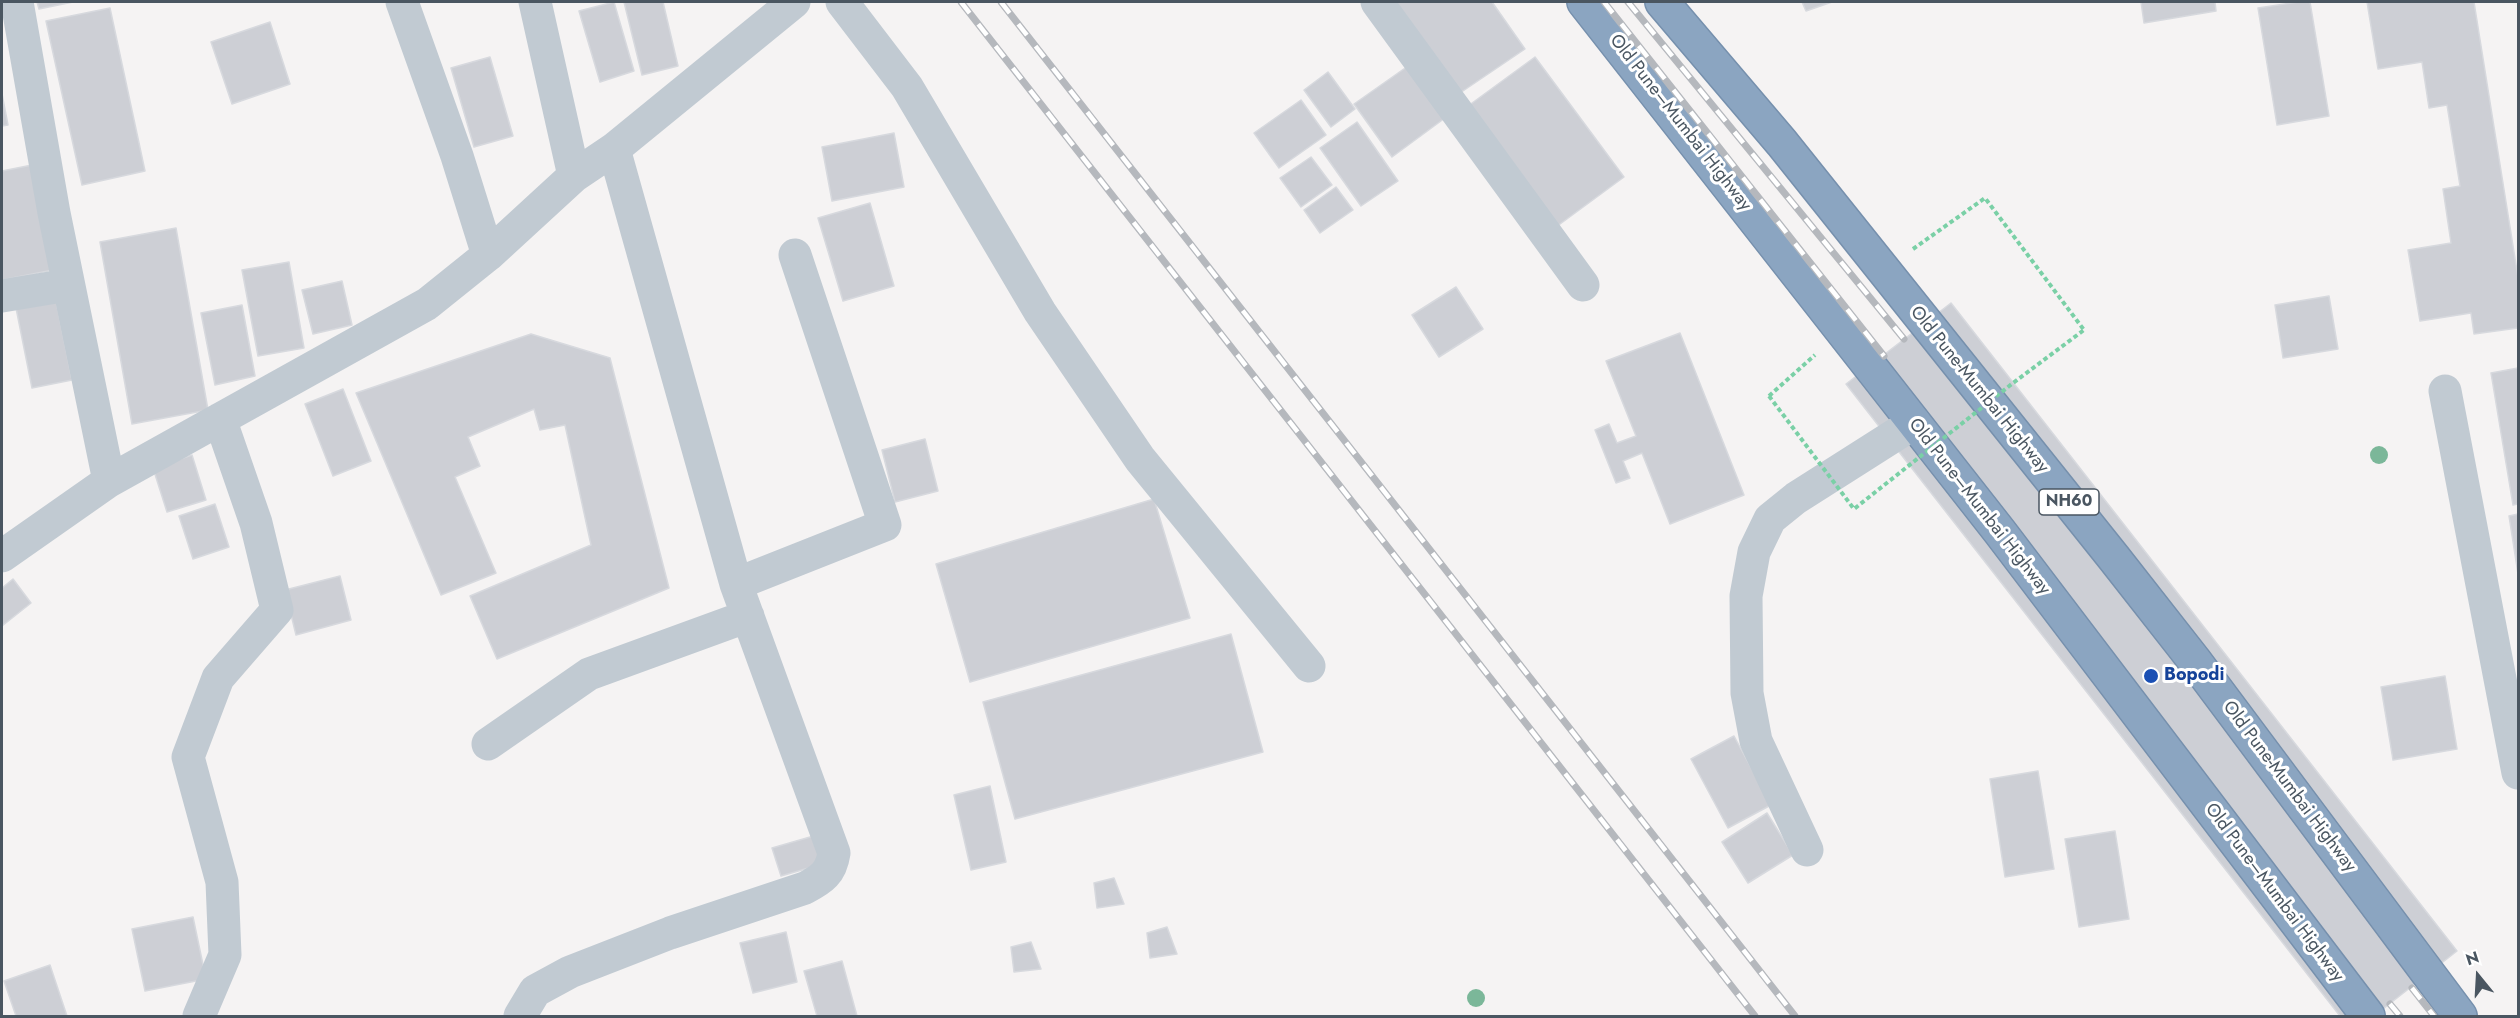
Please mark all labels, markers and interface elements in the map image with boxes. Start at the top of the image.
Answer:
street label: Old Pune–Mumbai Highway [1604,30,1756,216]
street label: Old Pune-Mumbai Highway [1905,302,2053,478]
street label: Old Pune–Mumbai Highway [1903,414,2055,600]
road number: NH60 [2039,489,2099,515]
place label: Bopodi [2164,665,2224,687]
marker: Bopodi [2142,667,2160,685]
street label: Old Pune-Mumbai Highway [2218,697,2360,877]
street label: Old Pune–Mumbai Highway [2200,799,2348,987]
north arrow [2448,946,2508,1006]
text: N [2463,946,2482,971]

